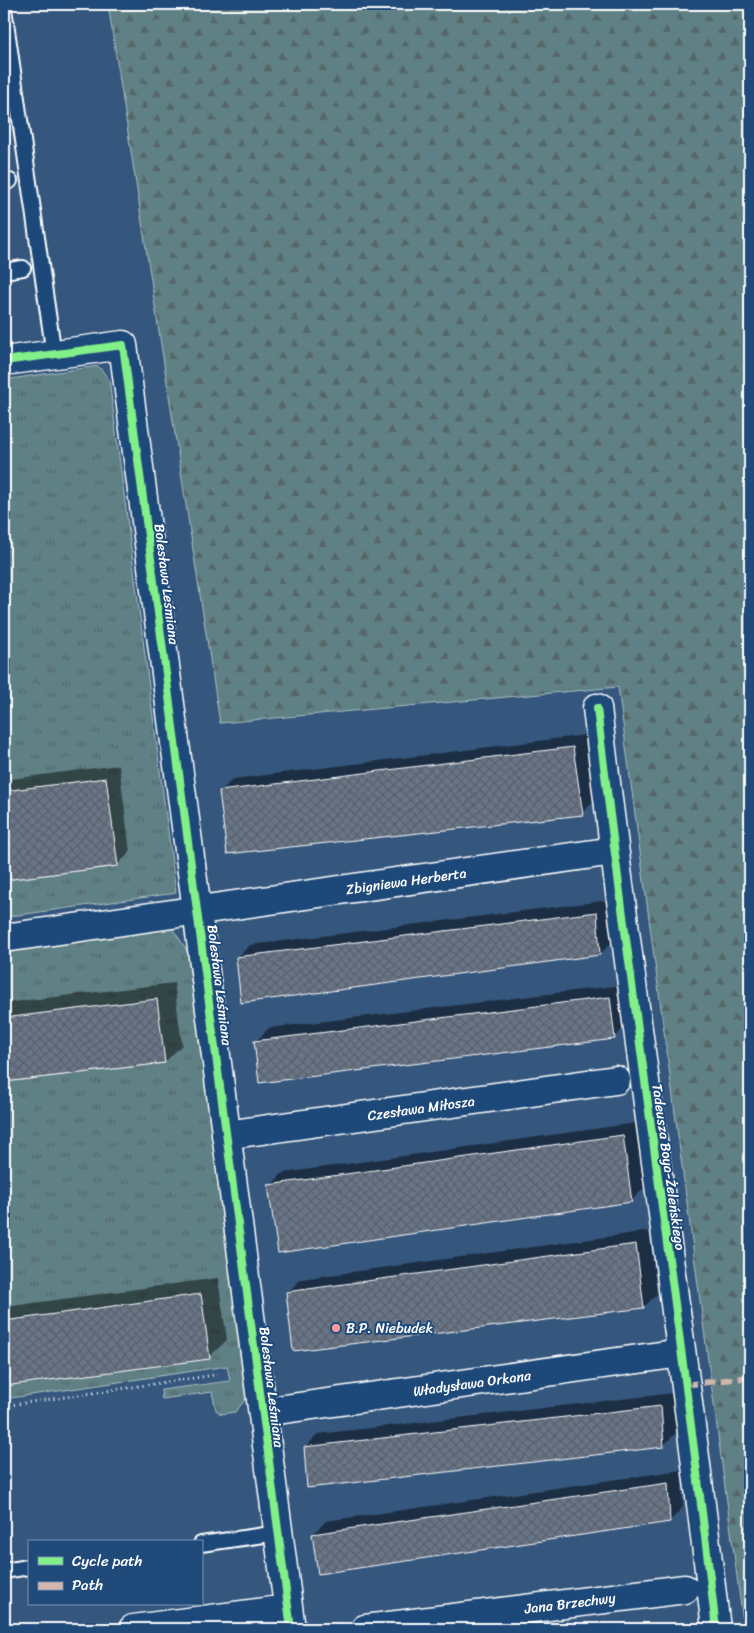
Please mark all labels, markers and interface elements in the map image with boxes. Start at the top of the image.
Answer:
street label: Bolesława Leśmiana [147,522,186,647]
street label: Zbigniewa Herberta [344,861,468,902]
street label: Bolesława Leśmiana [200,923,239,1048]
street label: Tadeusza Boya-Żeleńskiego [644,1082,693,1252]
street label: Czesława Miłosza [366,1089,476,1128]
place label: B.P. Niebudek [346,1316,433,1341]
marker: B.P. Niebudek [330,1322,342,1334]
street label: Bolesława Leśmiana [252,1325,291,1450]
street label: Władysława Orkana [412,1363,533,1404]
legend [28,1540,202,1606]
text: Cycle path [72,1548,143,1574]
text: Path [72,1572,103,1598]
street label: Jana Brzechwy [522,1585,618,1622]

